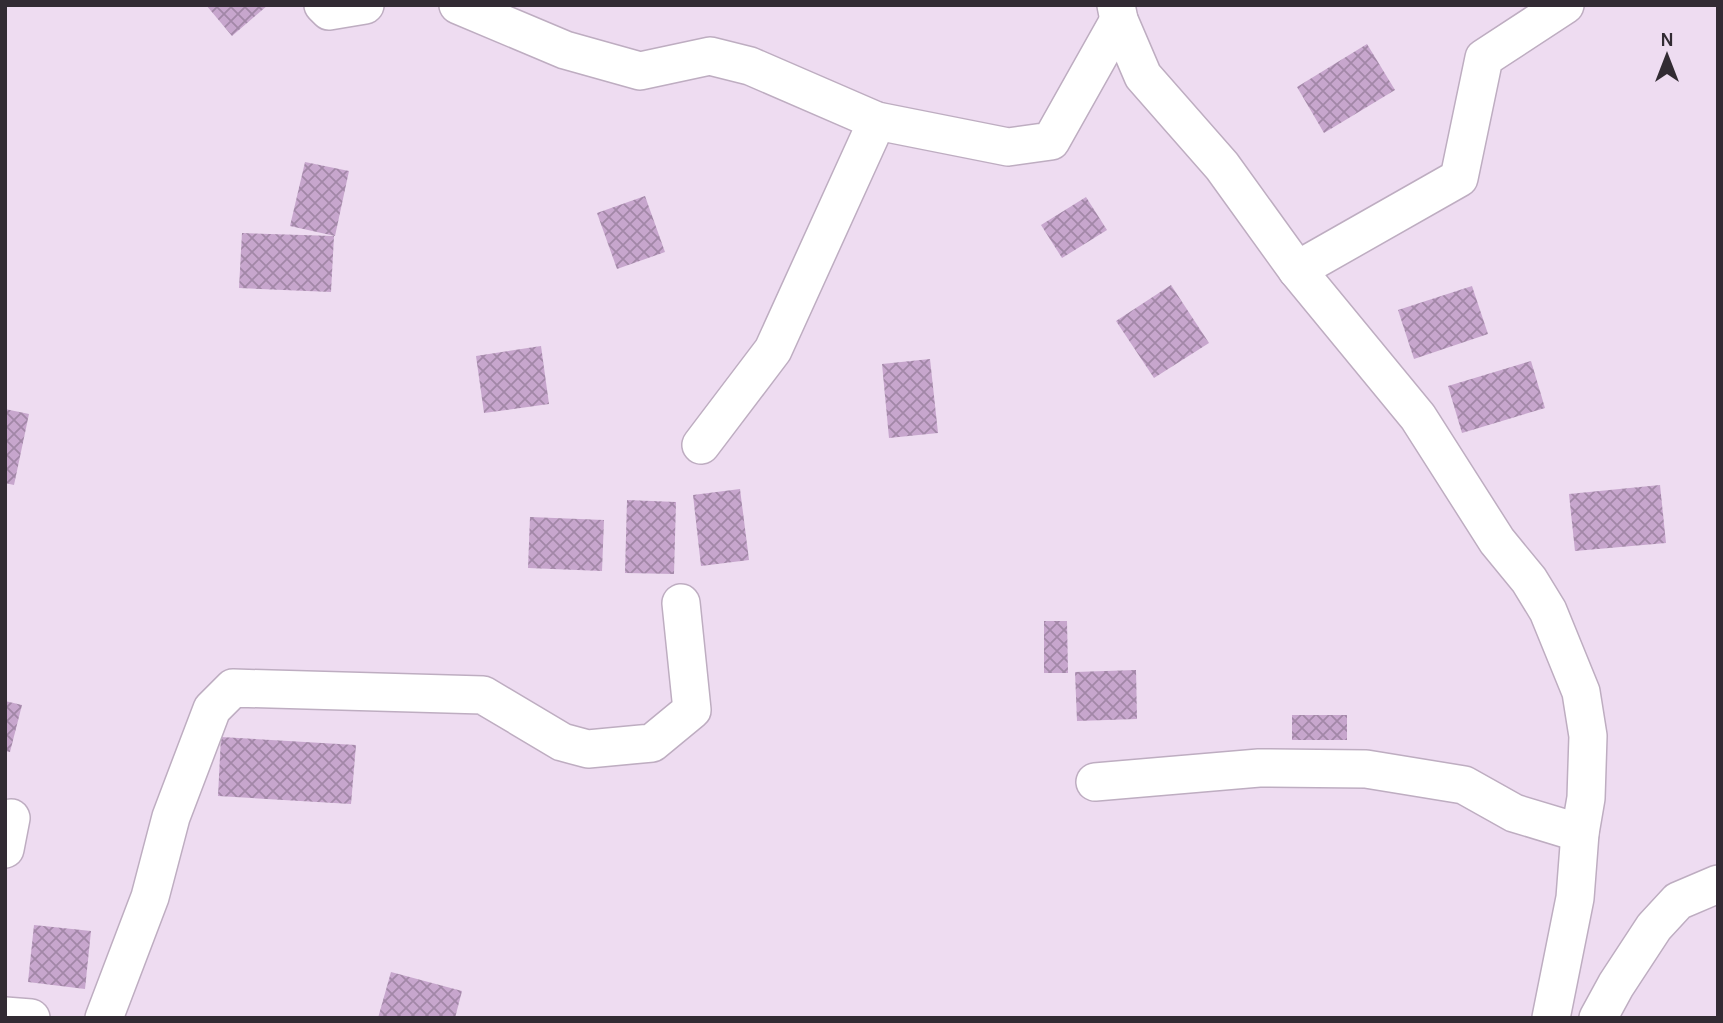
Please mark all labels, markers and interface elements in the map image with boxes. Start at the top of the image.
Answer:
north arrow [1632,21,1702,91]
text: N [1660,29,1674,51]

